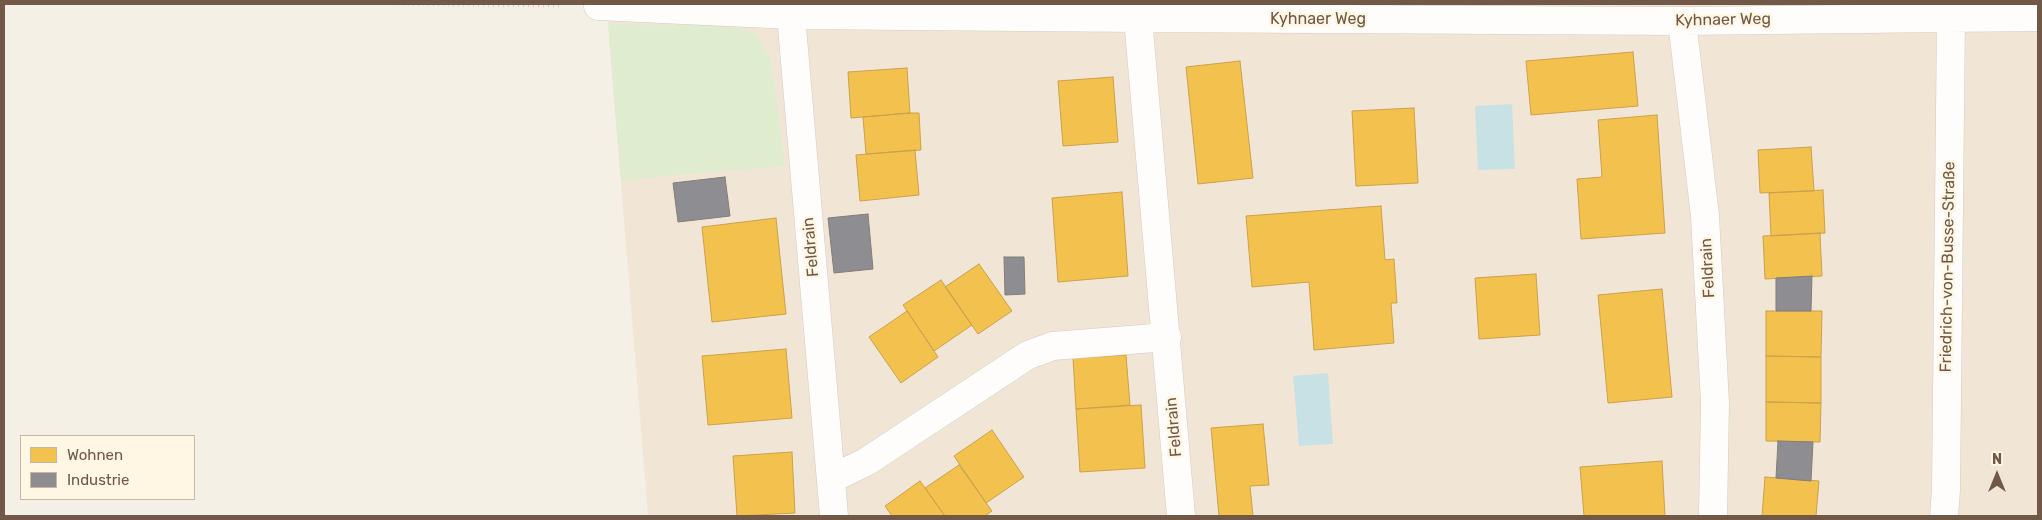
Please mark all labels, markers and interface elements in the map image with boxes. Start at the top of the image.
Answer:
street label: Kyhnaer Weg [1270,9,1366,29]
street label: Kyhnaer Weg [1675,10,1771,30]
street label: Friedrich-von-Busse-Straße [1937,161,1959,373]
street label: Feldrain [799,216,823,278]
street label: Feldrain [1697,238,1719,298]
street label: Feldrain [1162,396,1186,458]
legend [20,435,195,500]
text: Wohnen [67,446,123,464]
north arrow [1972,450,2022,500]
text: N [1992,451,2002,468]
text: Industrie [67,471,129,489]

